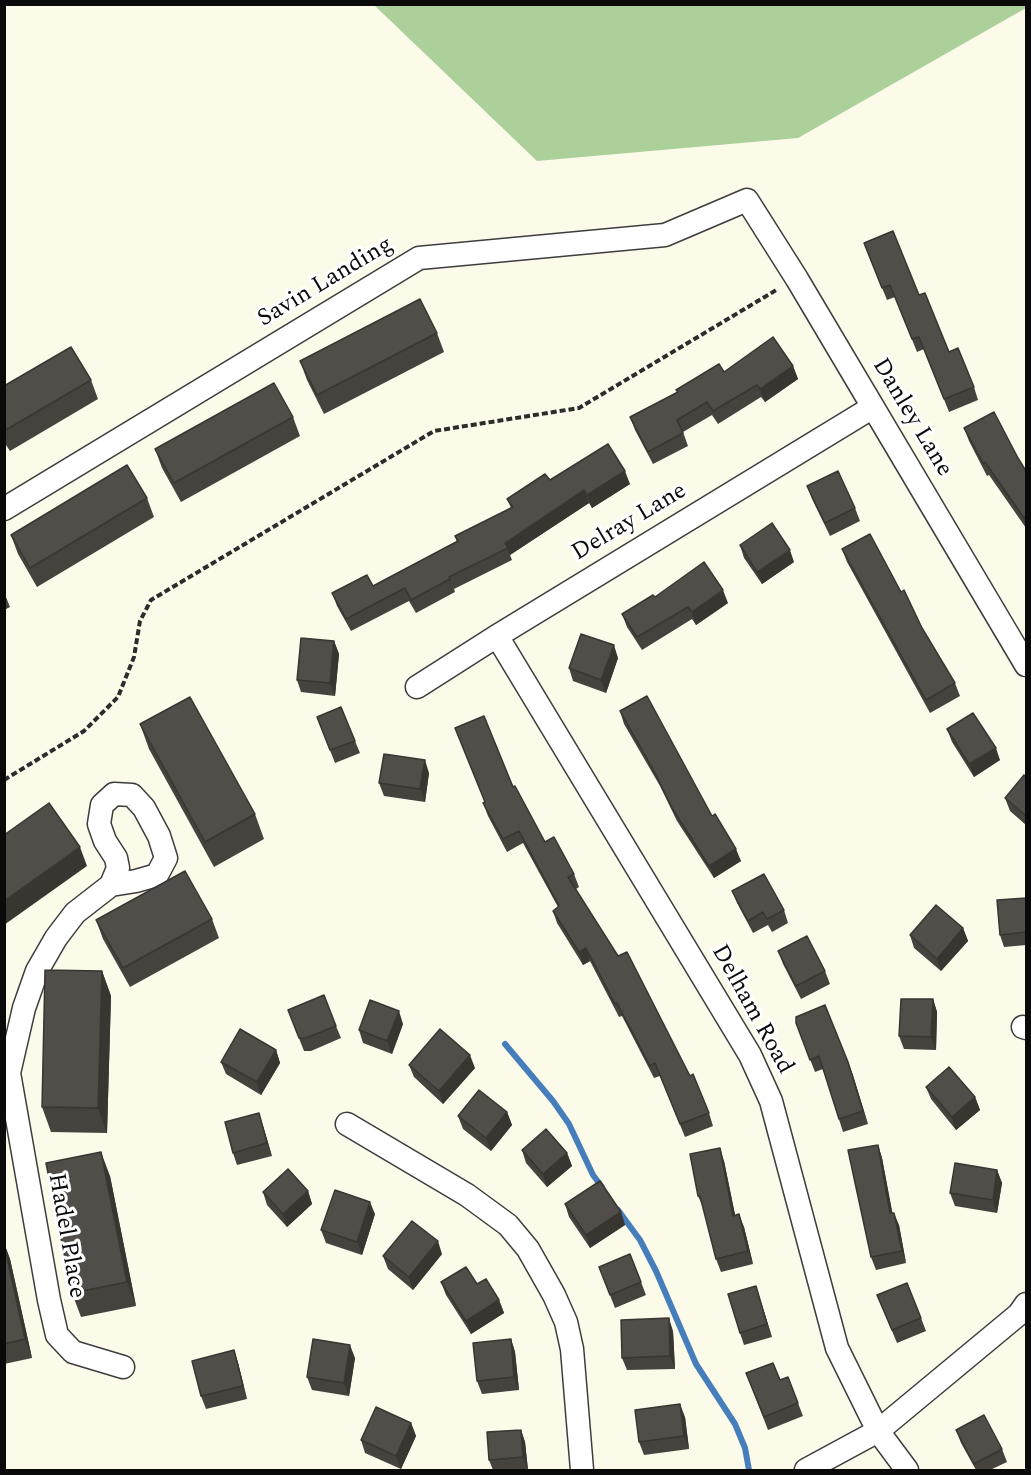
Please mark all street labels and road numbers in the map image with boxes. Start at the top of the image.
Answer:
street label: Savin Landing [253,231,399,335]
street label: Danley Lane [864,354,958,482]
street label: Delray Lane [567,478,693,568]
street label: Delham Road [704,940,798,1080]
street label: Hadel Place [40,1171,90,1301]

